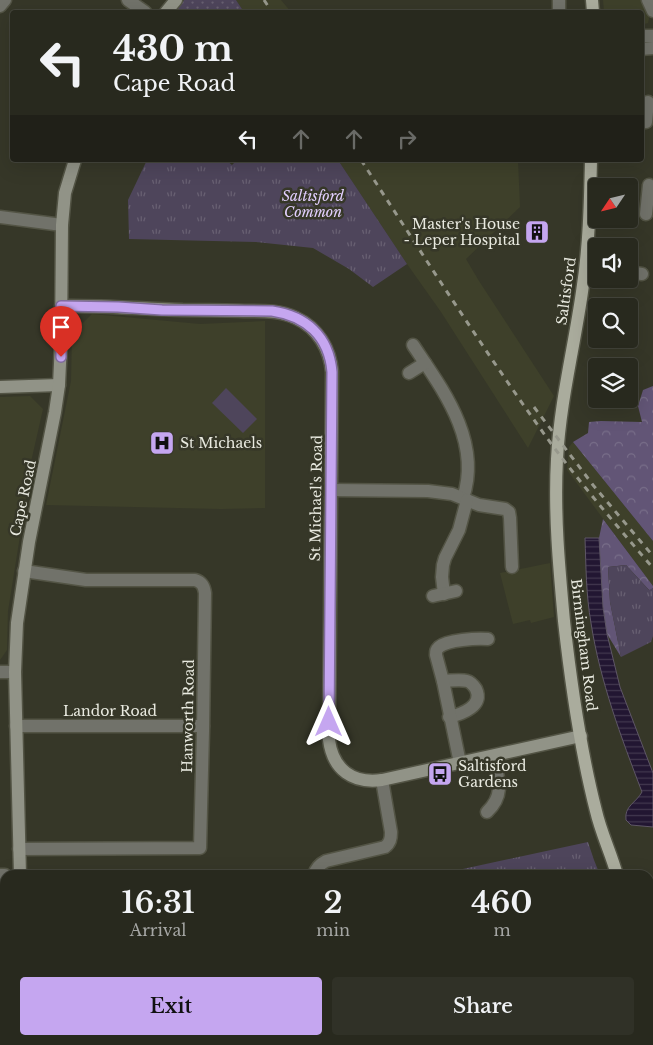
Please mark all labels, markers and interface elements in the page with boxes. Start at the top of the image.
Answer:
text: 430 m [113,27,233,70]
icon: left [30,30,95,95]
text: Cape Road [113,70,235,97]
icon: left [234,125,262,153]
icon: ahead [287,125,315,153]
icon: ahead [340,125,368,153]
icon: right [393,125,421,153]
north arrow [588,178,638,228]
map controls [588,178,638,408]
park label: Saltisford Common [282,187,345,221]
place label: Master's House - Leper Hospital [403,215,520,249]
building icon: Master's House - Leper Hospital [524,219,550,245]
button: sound [588,238,638,288]
street label: Saltisford [552,255,580,326]
button: search [588,298,638,348]
pin [40,306,82,357]
icon: arrive [47,313,75,341]
button: layers [588,358,638,408]
hospital icon: St Michaels [149,430,175,456]
place label: St Michaels [180,434,262,452]
street label: St Michael's Road [306,434,326,561]
street label: Cape Road [6,458,40,538]
street label: Birmingham Road [567,578,601,713]
street label: Hanworth Road [178,658,198,773]
position arrow [302,695,354,747]
street label: Landor Road [63,702,157,720]
place label: Saltisford Gardens [458,757,527,791]
bus stop icon: Saltisford Gardens [427,761,453,787]
text: 16:31 [121,884,195,921]
text: 2 [324,884,343,921]
text: 460 [471,884,533,921]
text: Arrival [130,920,186,940]
text: min [316,920,350,940]
text: m [493,920,511,940]
button: Exit [20,977,322,1035]
button: Share [332,977,634,1035]

